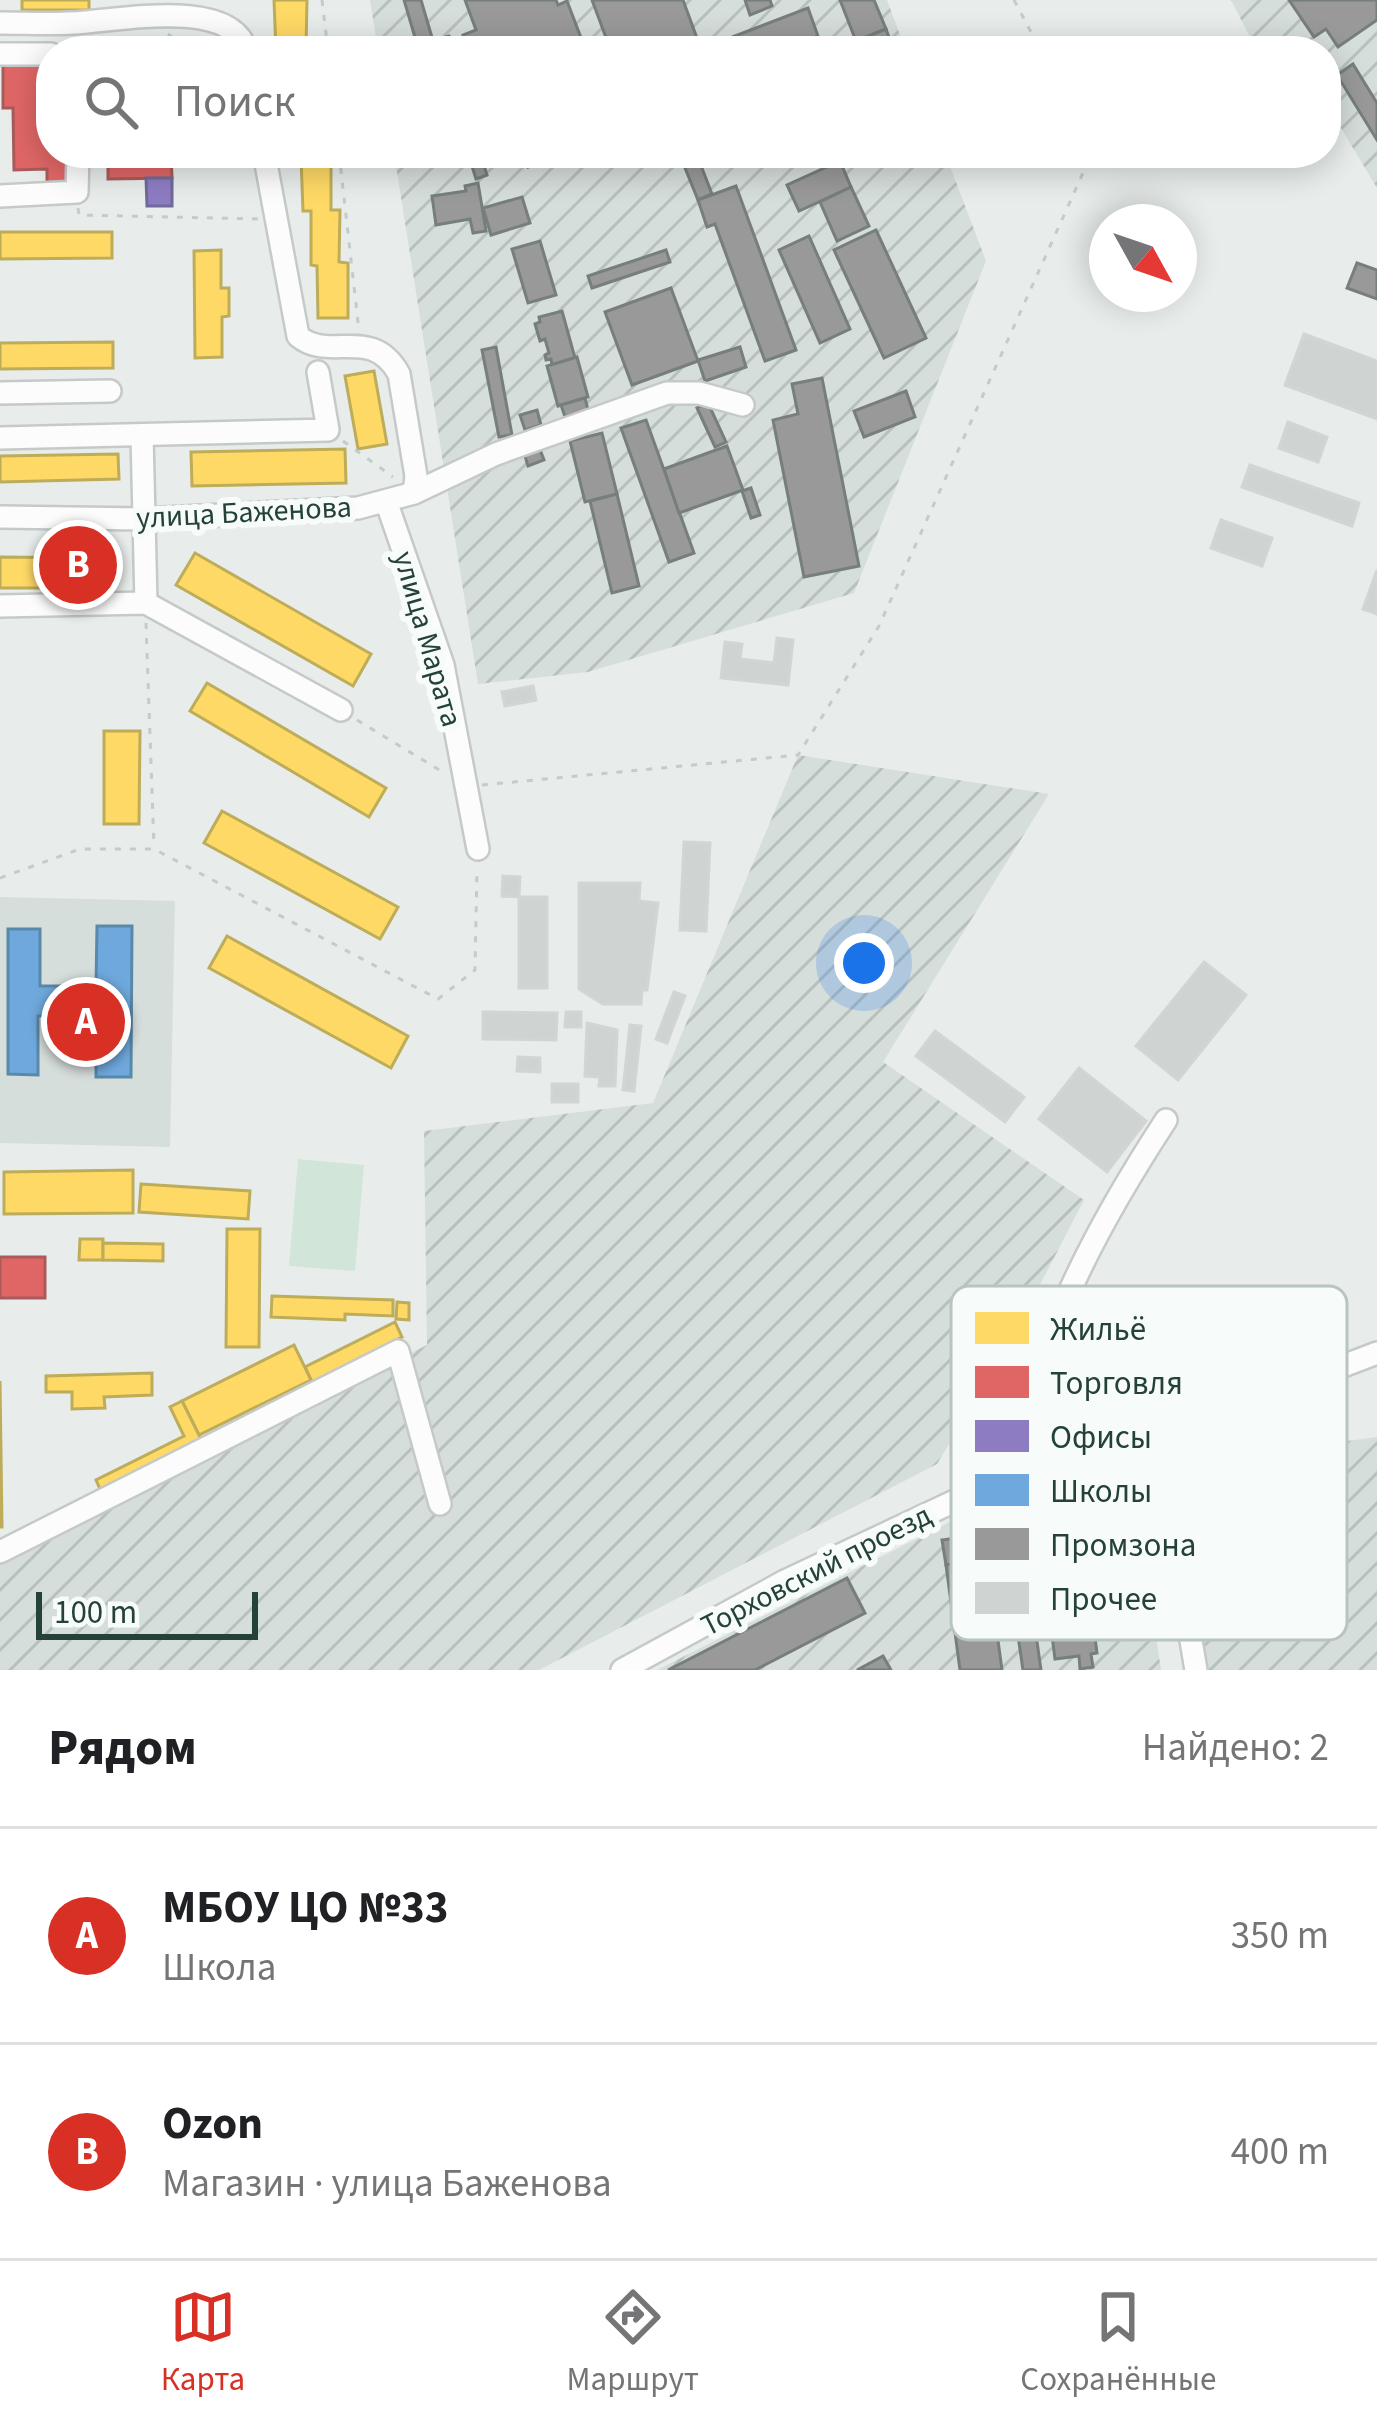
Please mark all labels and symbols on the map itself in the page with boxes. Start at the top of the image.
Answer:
north arrow [1089,204,1197,312]
street label: улица Баженова [135,485,353,540]
pin: B [39,520,117,610]
street label: улица Марата [382,546,473,732]
your location [834,933,894,993]
pin: A [47,977,125,1067]
legend [951,1286,1347,1640]
text: Жильё [1050,1306,1146,1353]
text: Торговля [1050,1360,1183,1407]
text: Офисы [1050,1414,1152,1461]
text: Школы [1050,1468,1152,1515]
street label: Торховский проезд [694,1494,939,1647]
text: Промзона [1050,1522,1197,1569]
text: Прочее [1050,1576,1157,1623]
scale bar [36,1586,258,1639]

